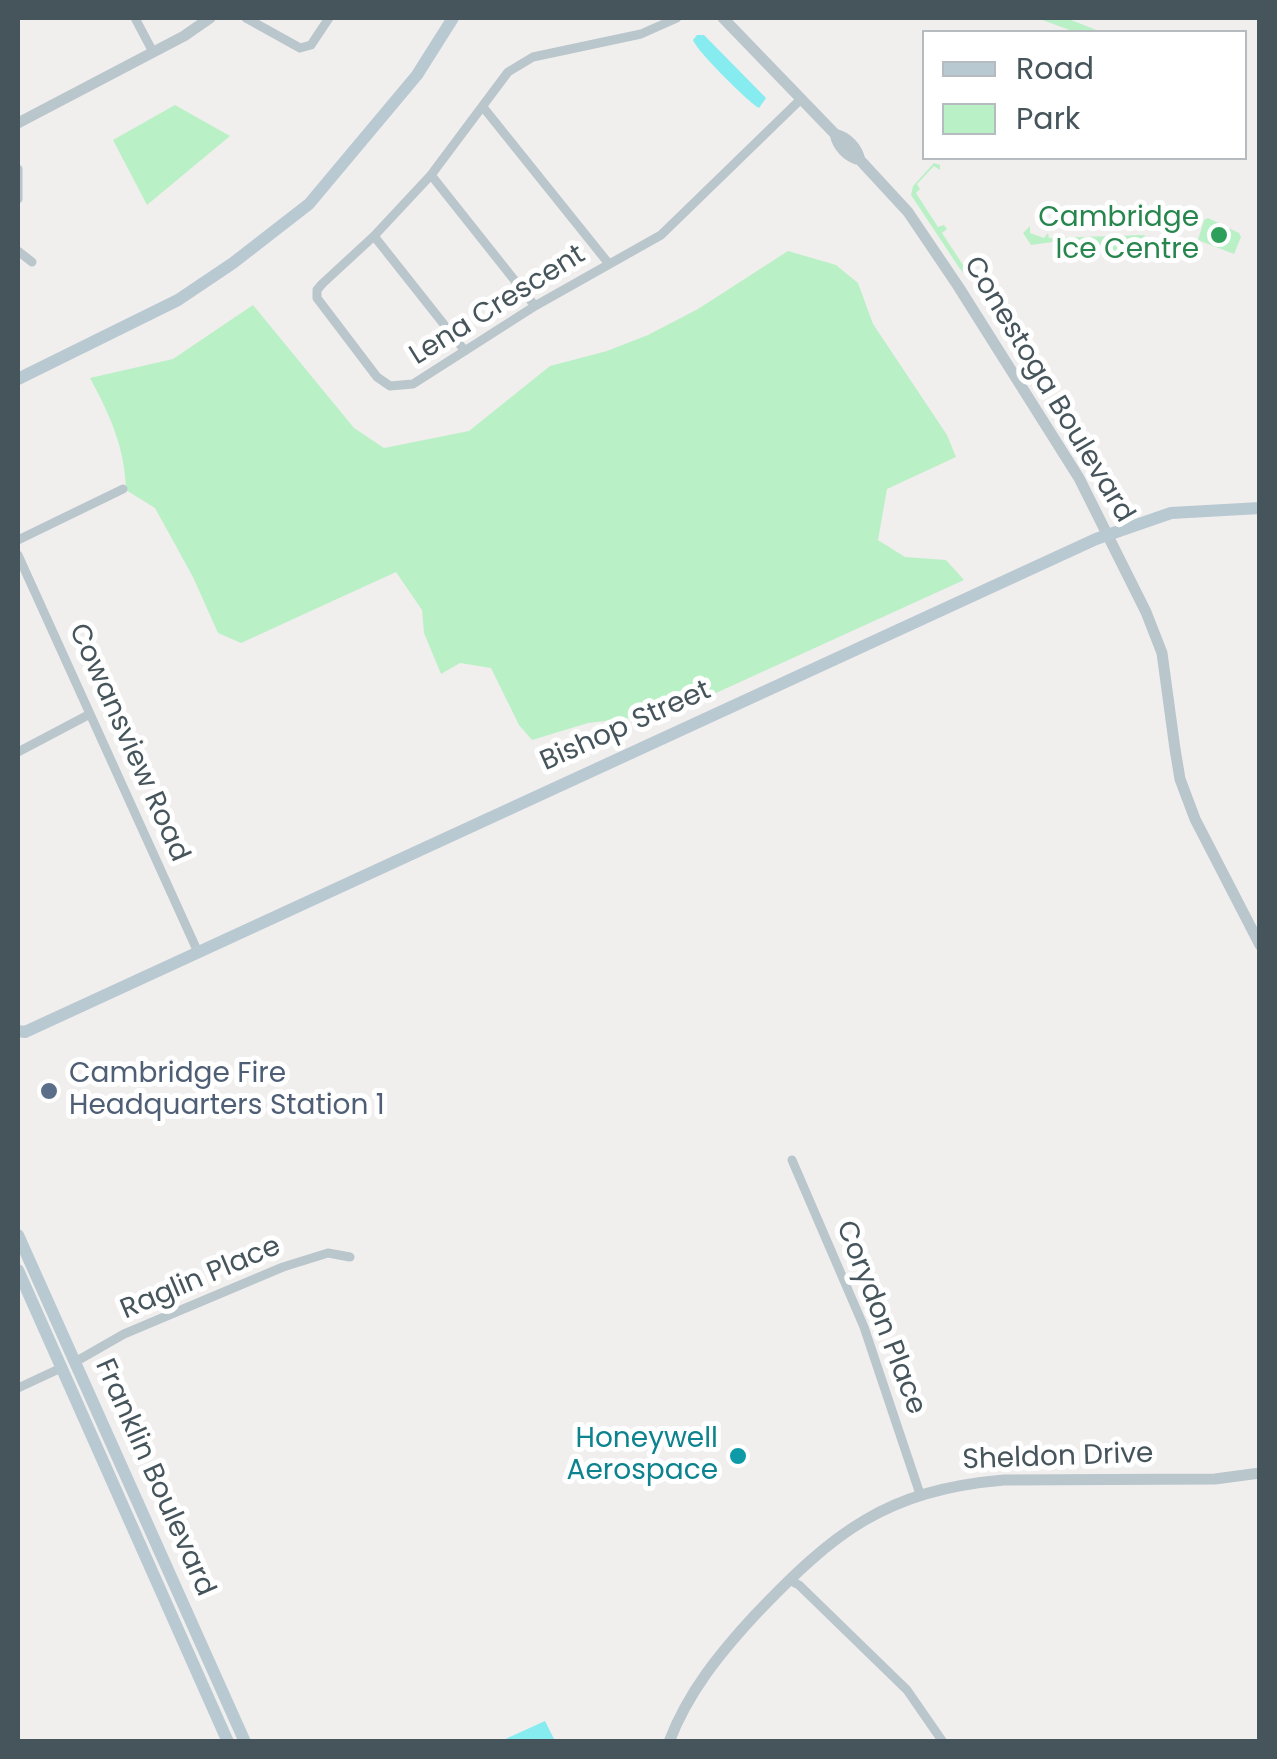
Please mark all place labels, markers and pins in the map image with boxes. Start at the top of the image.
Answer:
place label: Cambridge Ice Centre [1038,202,1199,268]
marker: Cambridge Ice Centre [1208,224,1230,246]
place label: Cambridge Fire Headquarters Station 1 [69,1058,385,1124]
marker: Cambridge Fire Headquarters Station 1 [38,1080,60,1102]
place label: Honeywell Aerospace [567,1423,718,1489]
marker: Honeywell Aerospace [727,1445,749,1467]

